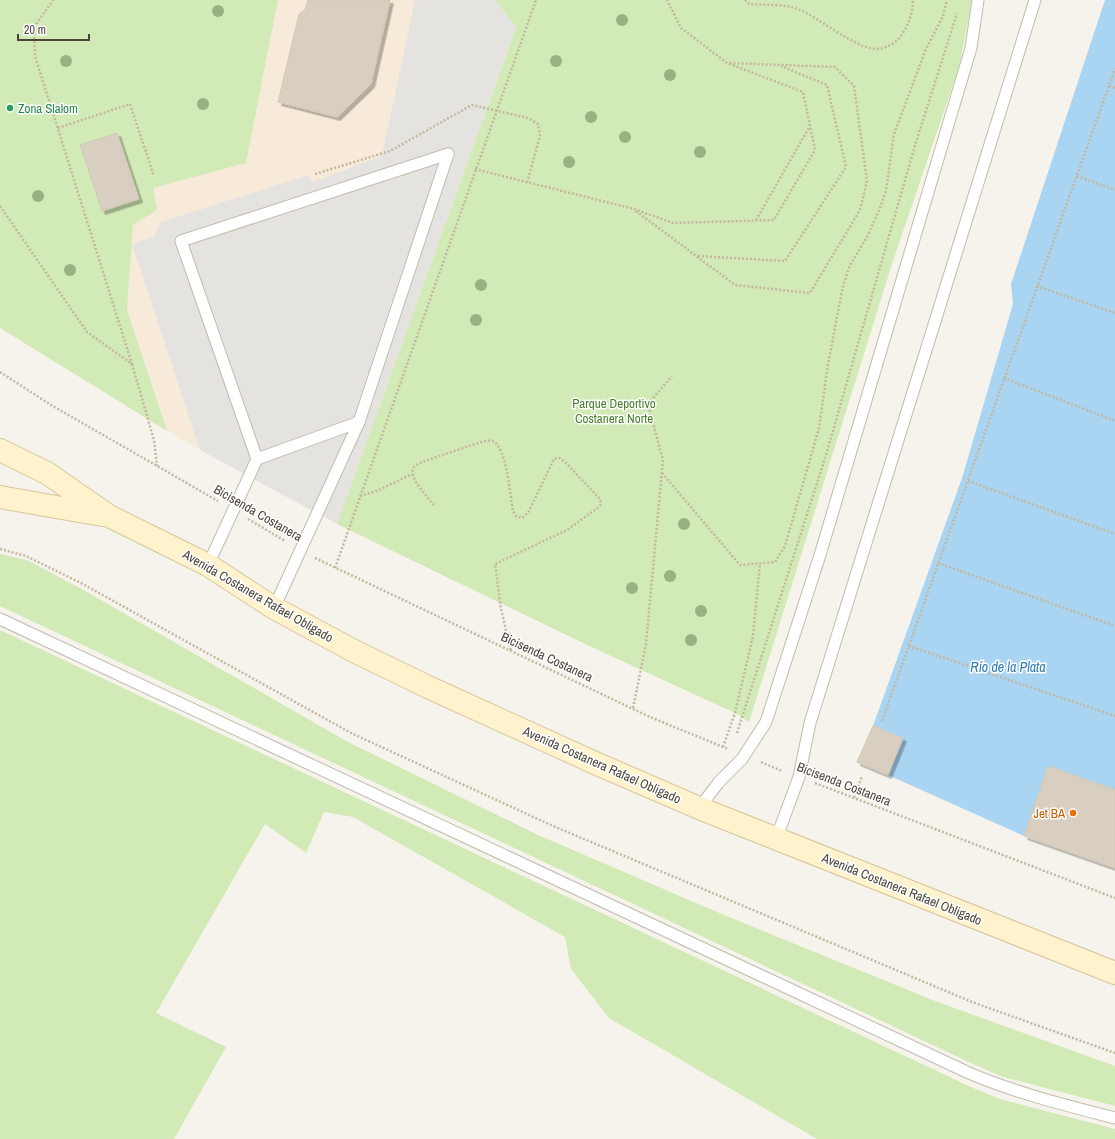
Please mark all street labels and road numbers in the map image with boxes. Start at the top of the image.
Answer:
street label: Bicisenda Costanera [211,481,305,545]
street label: Avenida Costanera Rafael Obligado [179,545,336,646]
street label: Bicisenda Costanera [498,628,596,686]
street label: Avenida Costanera Rafael Obligado [519,722,684,808]
street label: Bicisenda Costanera [794,758,894,810]
street label: Avenida Costanera Rafael Obligado [819,849,985,929]

